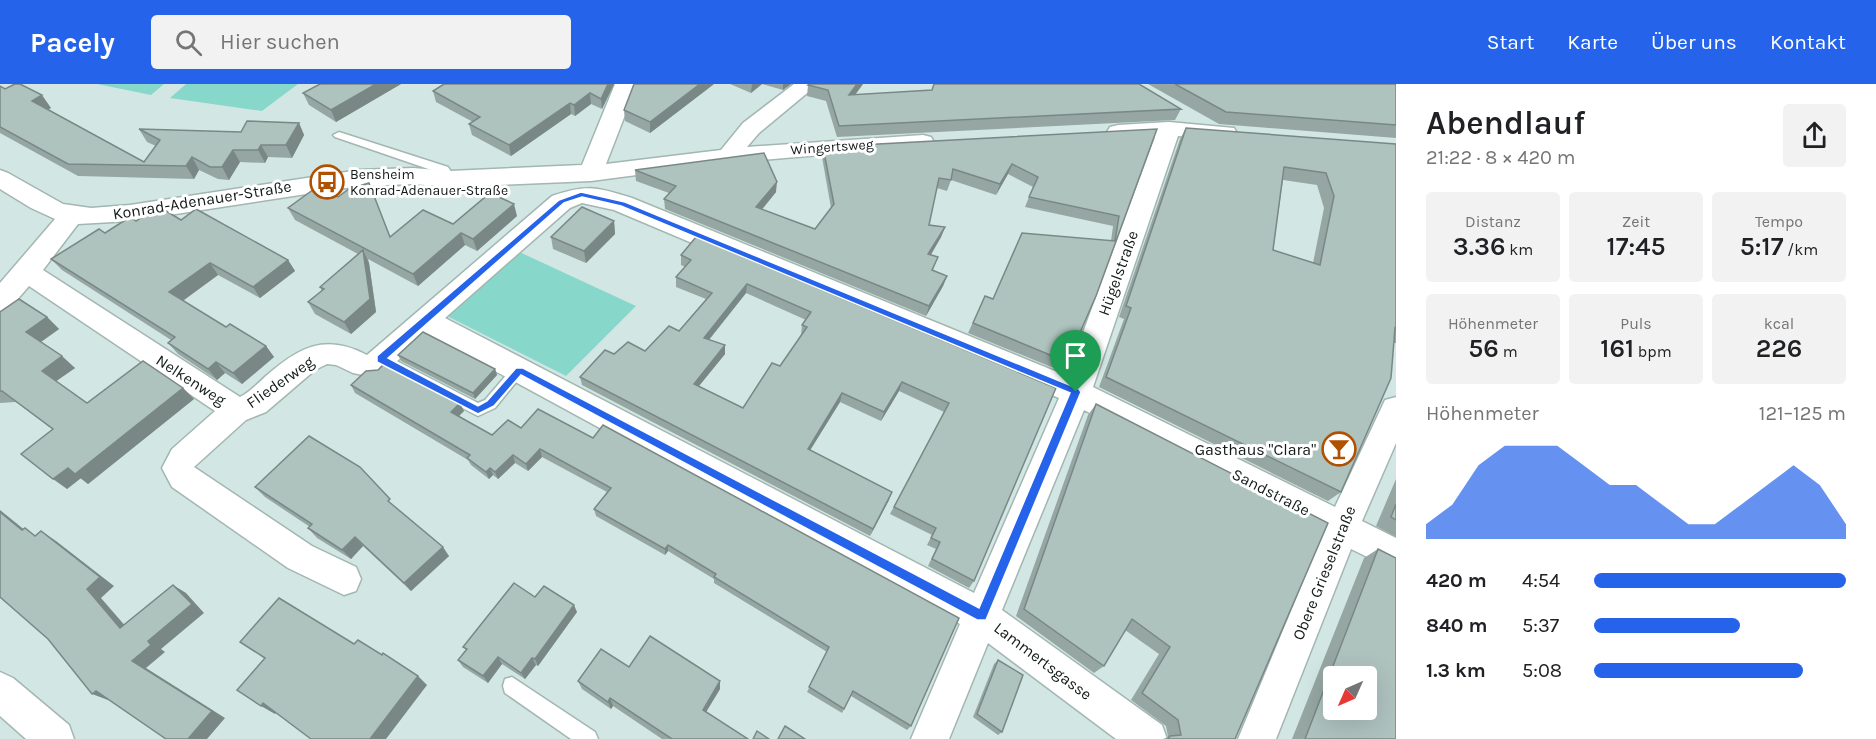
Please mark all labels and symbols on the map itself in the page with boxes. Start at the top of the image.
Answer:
street label: Wingertsweg [790,136,874,158]
bus stop icon: Bensheim Konrad-Adenauer-Straße [309,164,345,200]
place label: Bensheim Konrad-Adenauer-Straße [350,166,508,199]
street label: Konrad-Adenauer-Straße [111,176,293,224]
street label: Hügelstraße [1094,228,1142,318]
pin [1050,330,1101,392]
street label: Nelkenweg [153,350,229,410]
street label: Fliederweg [243,352,317,412]
bar icon: Gasthaus "Clara" [1321,431,1357,467]
place label: Gasthaus "Clara" [1195,440,1316,459]
street label: Sandstraße [1229,464,1313,520]
street label: Obere Grieselstraße [1288,503,1360,643]
street label: Lammertsgasse [990,618,1096,704]
north arrow [1323,666,1377,720]

